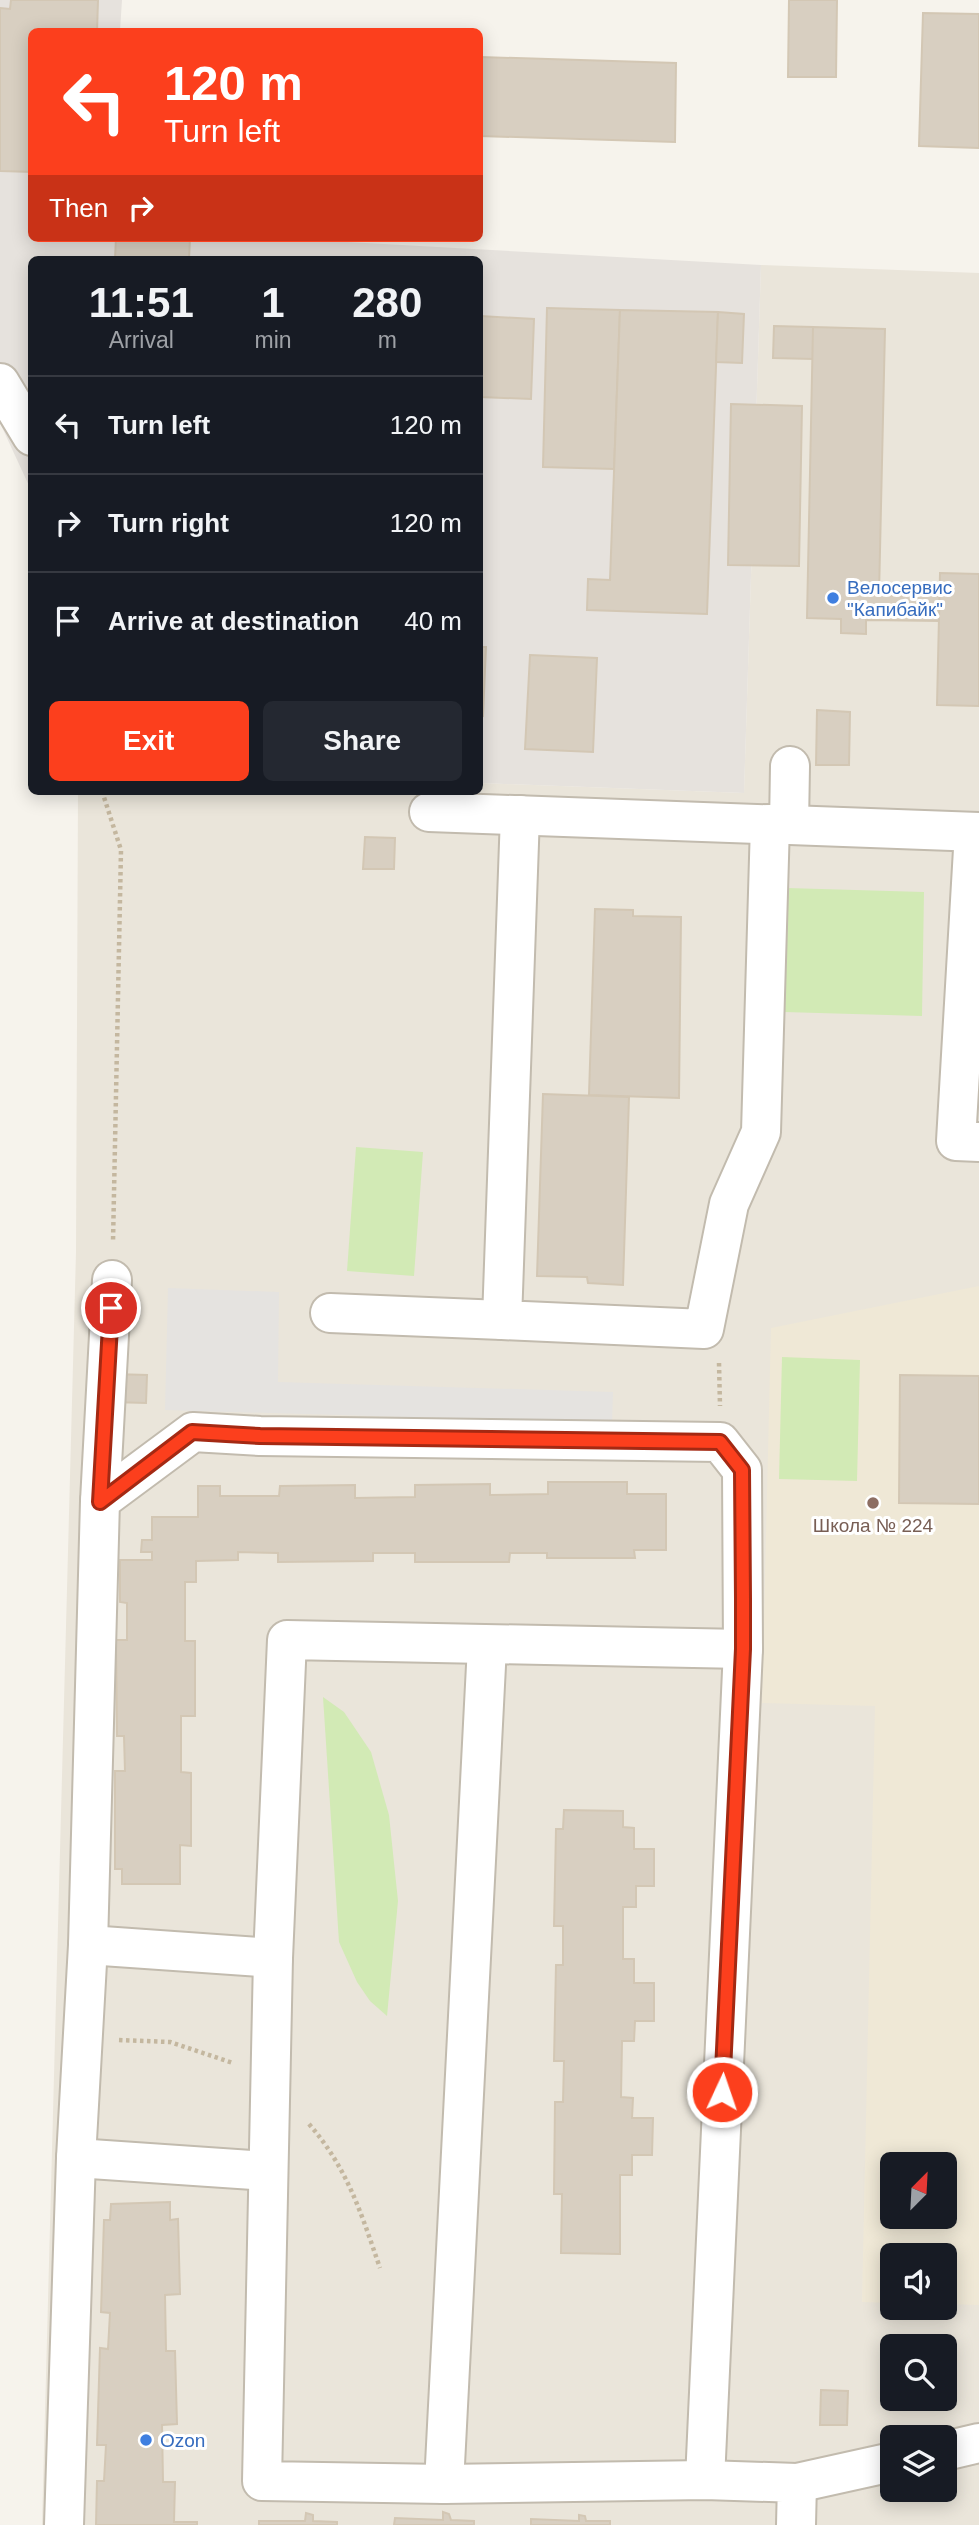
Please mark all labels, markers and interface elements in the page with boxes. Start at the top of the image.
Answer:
icon: left [49,56,140,147]
text: 120 m [164,56,303,110]
text: Turn left [164,113,280,149]
icon: right [122,189,160,227]
text: Then [49,193,108,223]
text: 11:51 [89,279,194,326]
text: 1 [261,279,285,326]
text: 280 [352,279,422,326]
text: Arrival [109,327,174,353]
text: min [254,327,292,353]
text: m [378,327,397,353]
icon: left [49,406,87,444]
text: Turn left [108,410,210,440]
text: 120 m [390,410,462,440]
icon: right [49,504,87,542]
text: Turn right [108,508,229,538]
text: 120 m [390,508,462,538]
place label: Велосервис "Капибайк" [847,577,952,620]
marker: Велосервис "Капибайк" [825,590,841,606]
icon: arrive [49,602,87,640]
text: Arrive at destination [108,606,359,636]
text: 40 m [404,606,462,636]
button: Exit [49,701,249,781]
button: Share [263,701,462,781]
pin [81,1278,141,1338]
icon: arrive [92,1289,130,1327]
marker: Школа № 224 [865,1495,881,1511]
place label: Школа № 224 [813,1515,934,1536]
position arrow [685,2055,759,2129]
north arrow [880,2152,957,2230]
map controls [880,2152,957,2502]
button: sound [880,2243,957,2320]
button: search [880,2334,957,2411]
button: layers [880,2425,957,2502]
place label: Ozon [160,2430,205,2451]
marker: Ozon [138,2432,154,2448]

